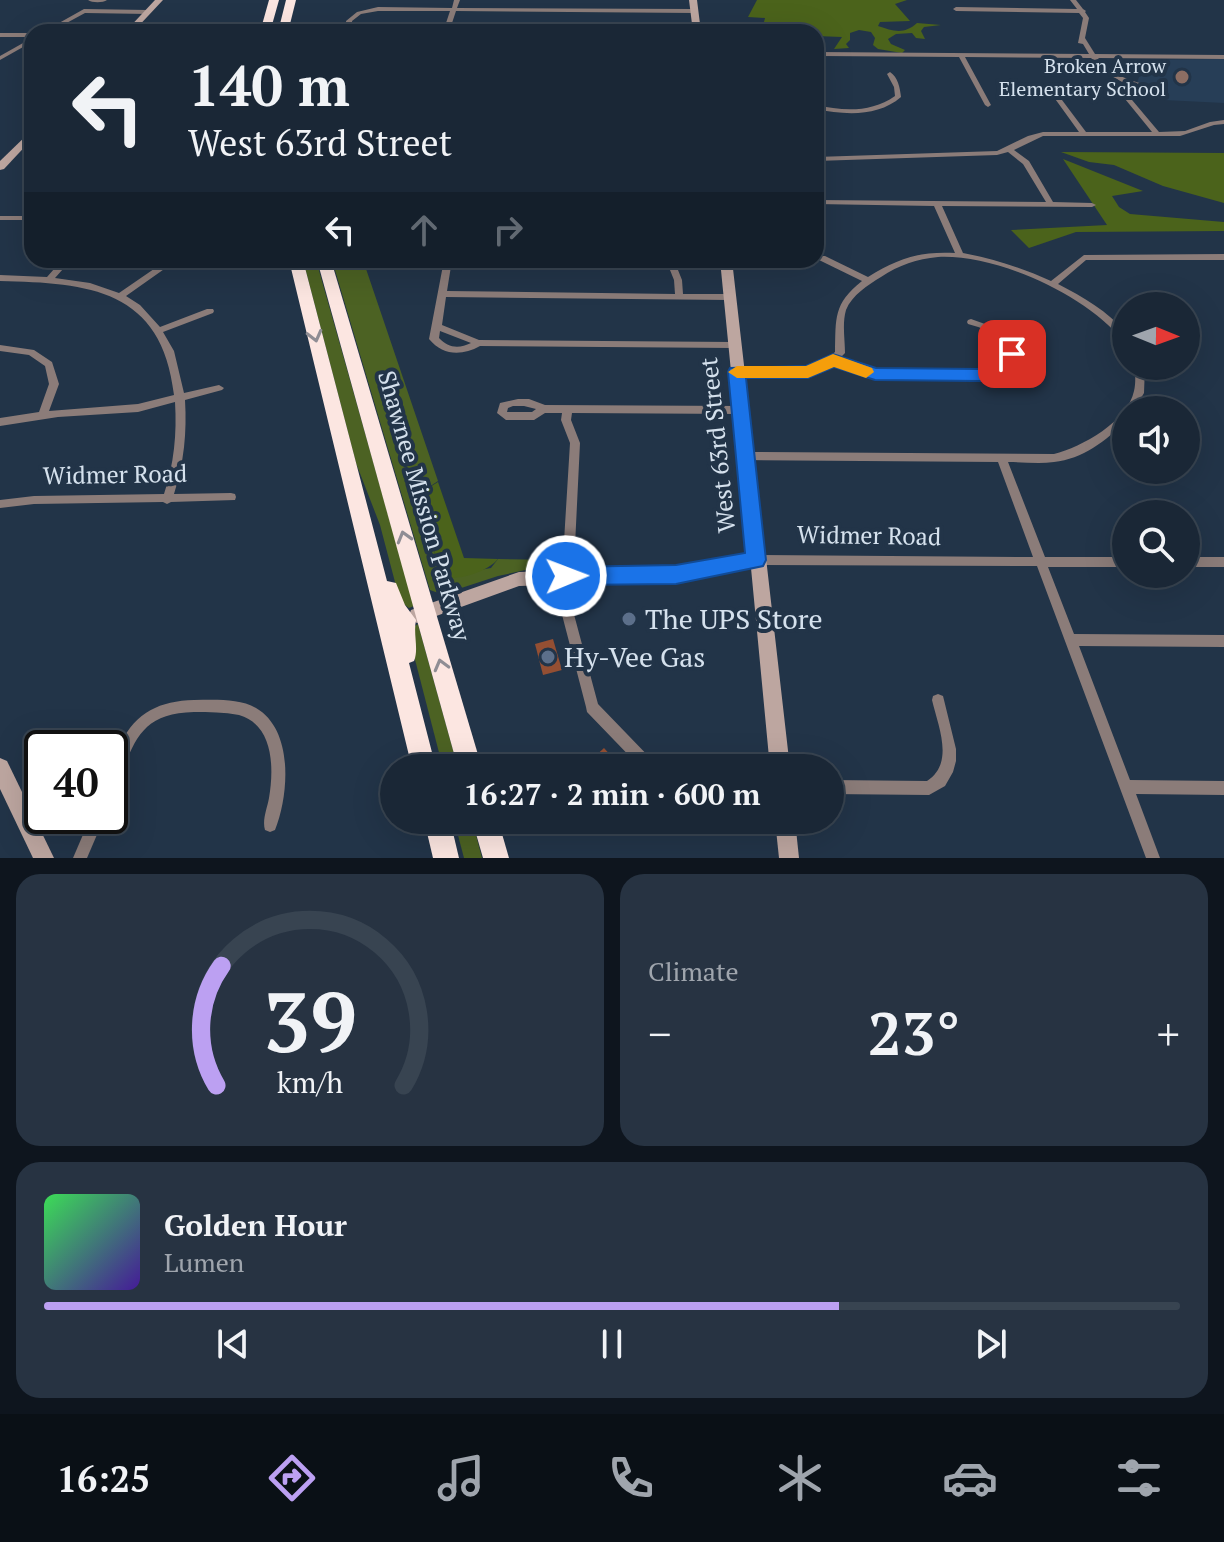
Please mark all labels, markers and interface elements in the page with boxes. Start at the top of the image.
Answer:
text: 140 m [188,48,350,122]
place label: Broken Arrow Elementary School [999,52,1166,102]
icon: left [56,56,160,160]
marker: Broken Arrow Elementary School [1173,68,1191,86]
text: West 63rd Street [188,119,452,166]
icon: left [318,208,362,252]
icon: ahead [402,208,446,252]
icon: right [486,208,530,252]
north arrow [1112,292,1200,380]
map controls [1112,292,1200,588]
pin [978,320,1046,388]
one-way arrow [306,328,323,342]
icon: arrive [990,332,1034,376]
street label: West 63rd Street [692,356,742,534]
street label: Shawnee Mission Parkway [371,367,479,645]
button: sound [1112,396,1200,484]
street label: Widmer Road [43,457,187,491]
button: search [1112,500,1200,588]
street label: Widmer Road [797,518,941,552]
one-way arrow [397,530,413,544]
position arrow [524,534,608,618]
place label: The UPS Store [645,600,823,637]
marker: The UPS Store [620,610,638,628]
place label: Hy-Vee Gas [564,638,706,675]
marker: Hy-Vee Gas [539,648,557,666]
one-way arrow [434,659,450,673]
speed limit sign: 40 [24,730,128,834]
text: 16:27 · 2 min · 600 m [464,774,760,814]
text: Climate [648,954,739,988]
text: 39 [263,966,357,1076]
text: 23° [868,993,960,1072]
text: − [648,1004,671,1063]
text: + [1157,1004,1180,1063]
text: km/h [277,1063,343,1101]
text: Golden Hour [164,1205,347,1245]
text: Lumen [164,1245,244,1279]
icon: previous [211,1322,255,1366]
icon: pause [590,1322,634,1366]
icon: next [969,1322,1013,1366]
icon: directions [264,1450,320,1506]
icon: music [433,1450,489,1506]
icon: phone [603,1450,659,1506]
icon: climate [772,1450,828,1506]
icon: car [942,1450,998,1506]
icon: filters [1111,1450,1167,1506]
text: 16:25 [57,1455,150,1502]

